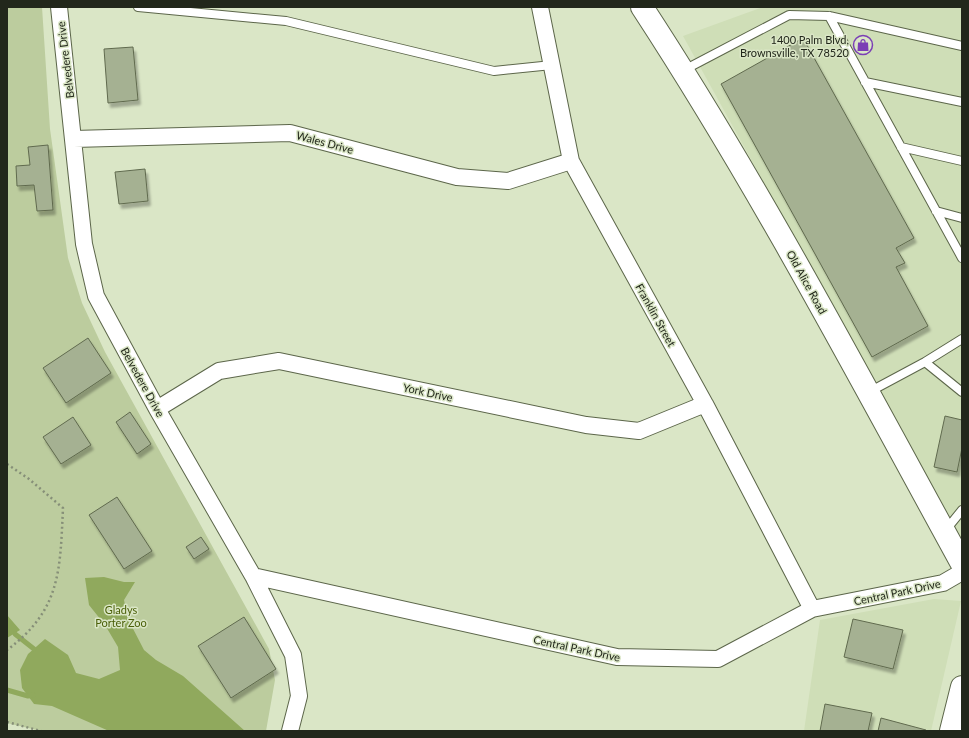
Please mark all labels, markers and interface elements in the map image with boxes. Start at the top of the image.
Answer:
street label: Belvedere Drive [54,21,76,99]
place label: 1400 Palm Blvd, Brownsville, TX 78520 [740,33,850,59]
shop icon: 1400 Palm Blvd, Brownsville, TX 78520 [852,34,874,56]
street label: Wales Drive [295,128,355,156]
street label: Old Alice Road [784,248,830,316]
street label: Franklin Street [633,281,679,349]
street label: Belvedere Drive [119,345,168,419]
street label: York Drive [402,380,454,404]
street label: Central Park Drive [852,576,942,608]
park label: Gladys Porter Zoo [95,603,147,629]
street label: Central Park Drive [532,632,622,664]

